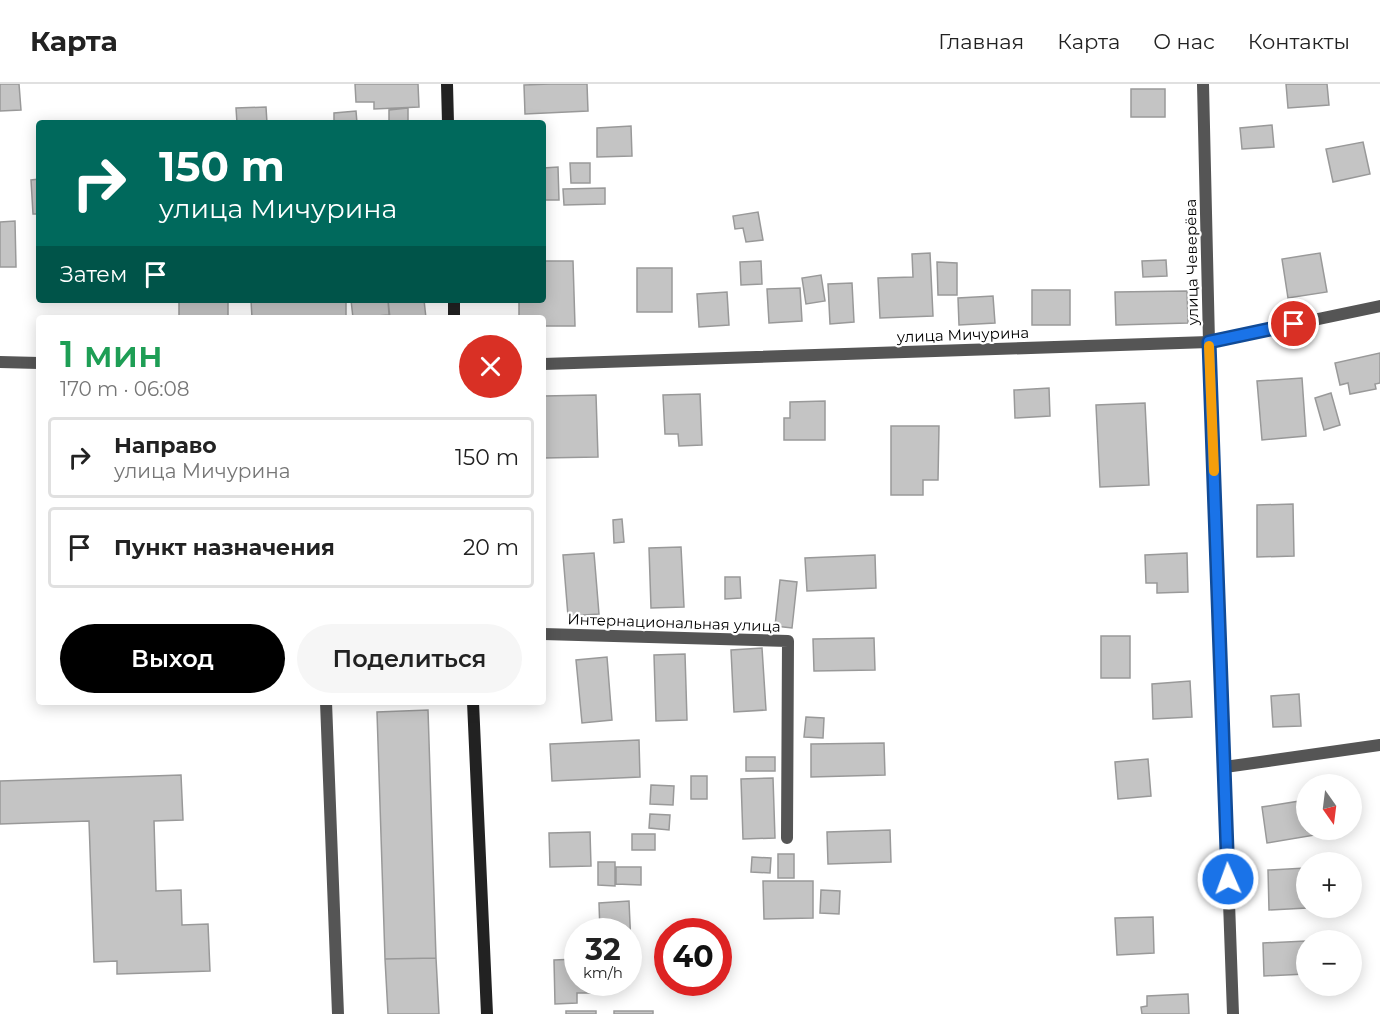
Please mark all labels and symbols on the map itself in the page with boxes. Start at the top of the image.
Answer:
street label: улица Чеверёва [1181,199,1202,326]
pin [1268,298,1319,349]
street label: улица Мичурина [896,323,1029,346]
street label: Интернациональная улица [567,609,781,636]
north arrow [1296,774,1362,840]
position arrow [1196,847,1260,911]
speed limit sign: 40 [654,918,732,996]

